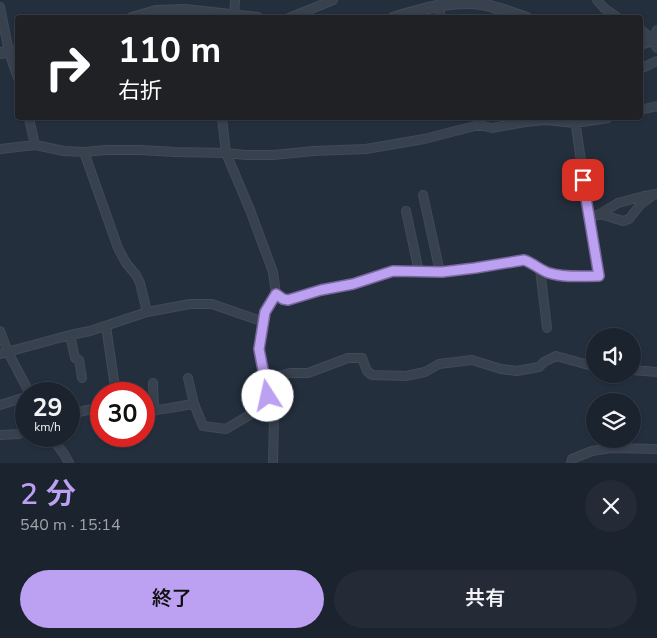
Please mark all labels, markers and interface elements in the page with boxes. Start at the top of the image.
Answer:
text: 110 m [118,27,221,74]
icon: right [35,35,100,100]
text: 右折 [118,76,162,106]
pin [562,159,604,201]
icon: arrive [569,166,597,194]
map controls [586,328,641,448]
button: sound [586,328,641,383]
position arrow [241,369,293,421]
speed limit sign: 30 [90,382,155,447]
text: 29 [32,391,63,425]
button: layers [586,393,641,448]
text: km/h [34,419,61,435]
text: 2 分 [20,474,76,515]
button: close [585,480,637,532]
text: 540 m · 15:14 [20,514,121,536]
button: 終了 [20,570,324,628]
button: 共有 [334,570,637,628]

